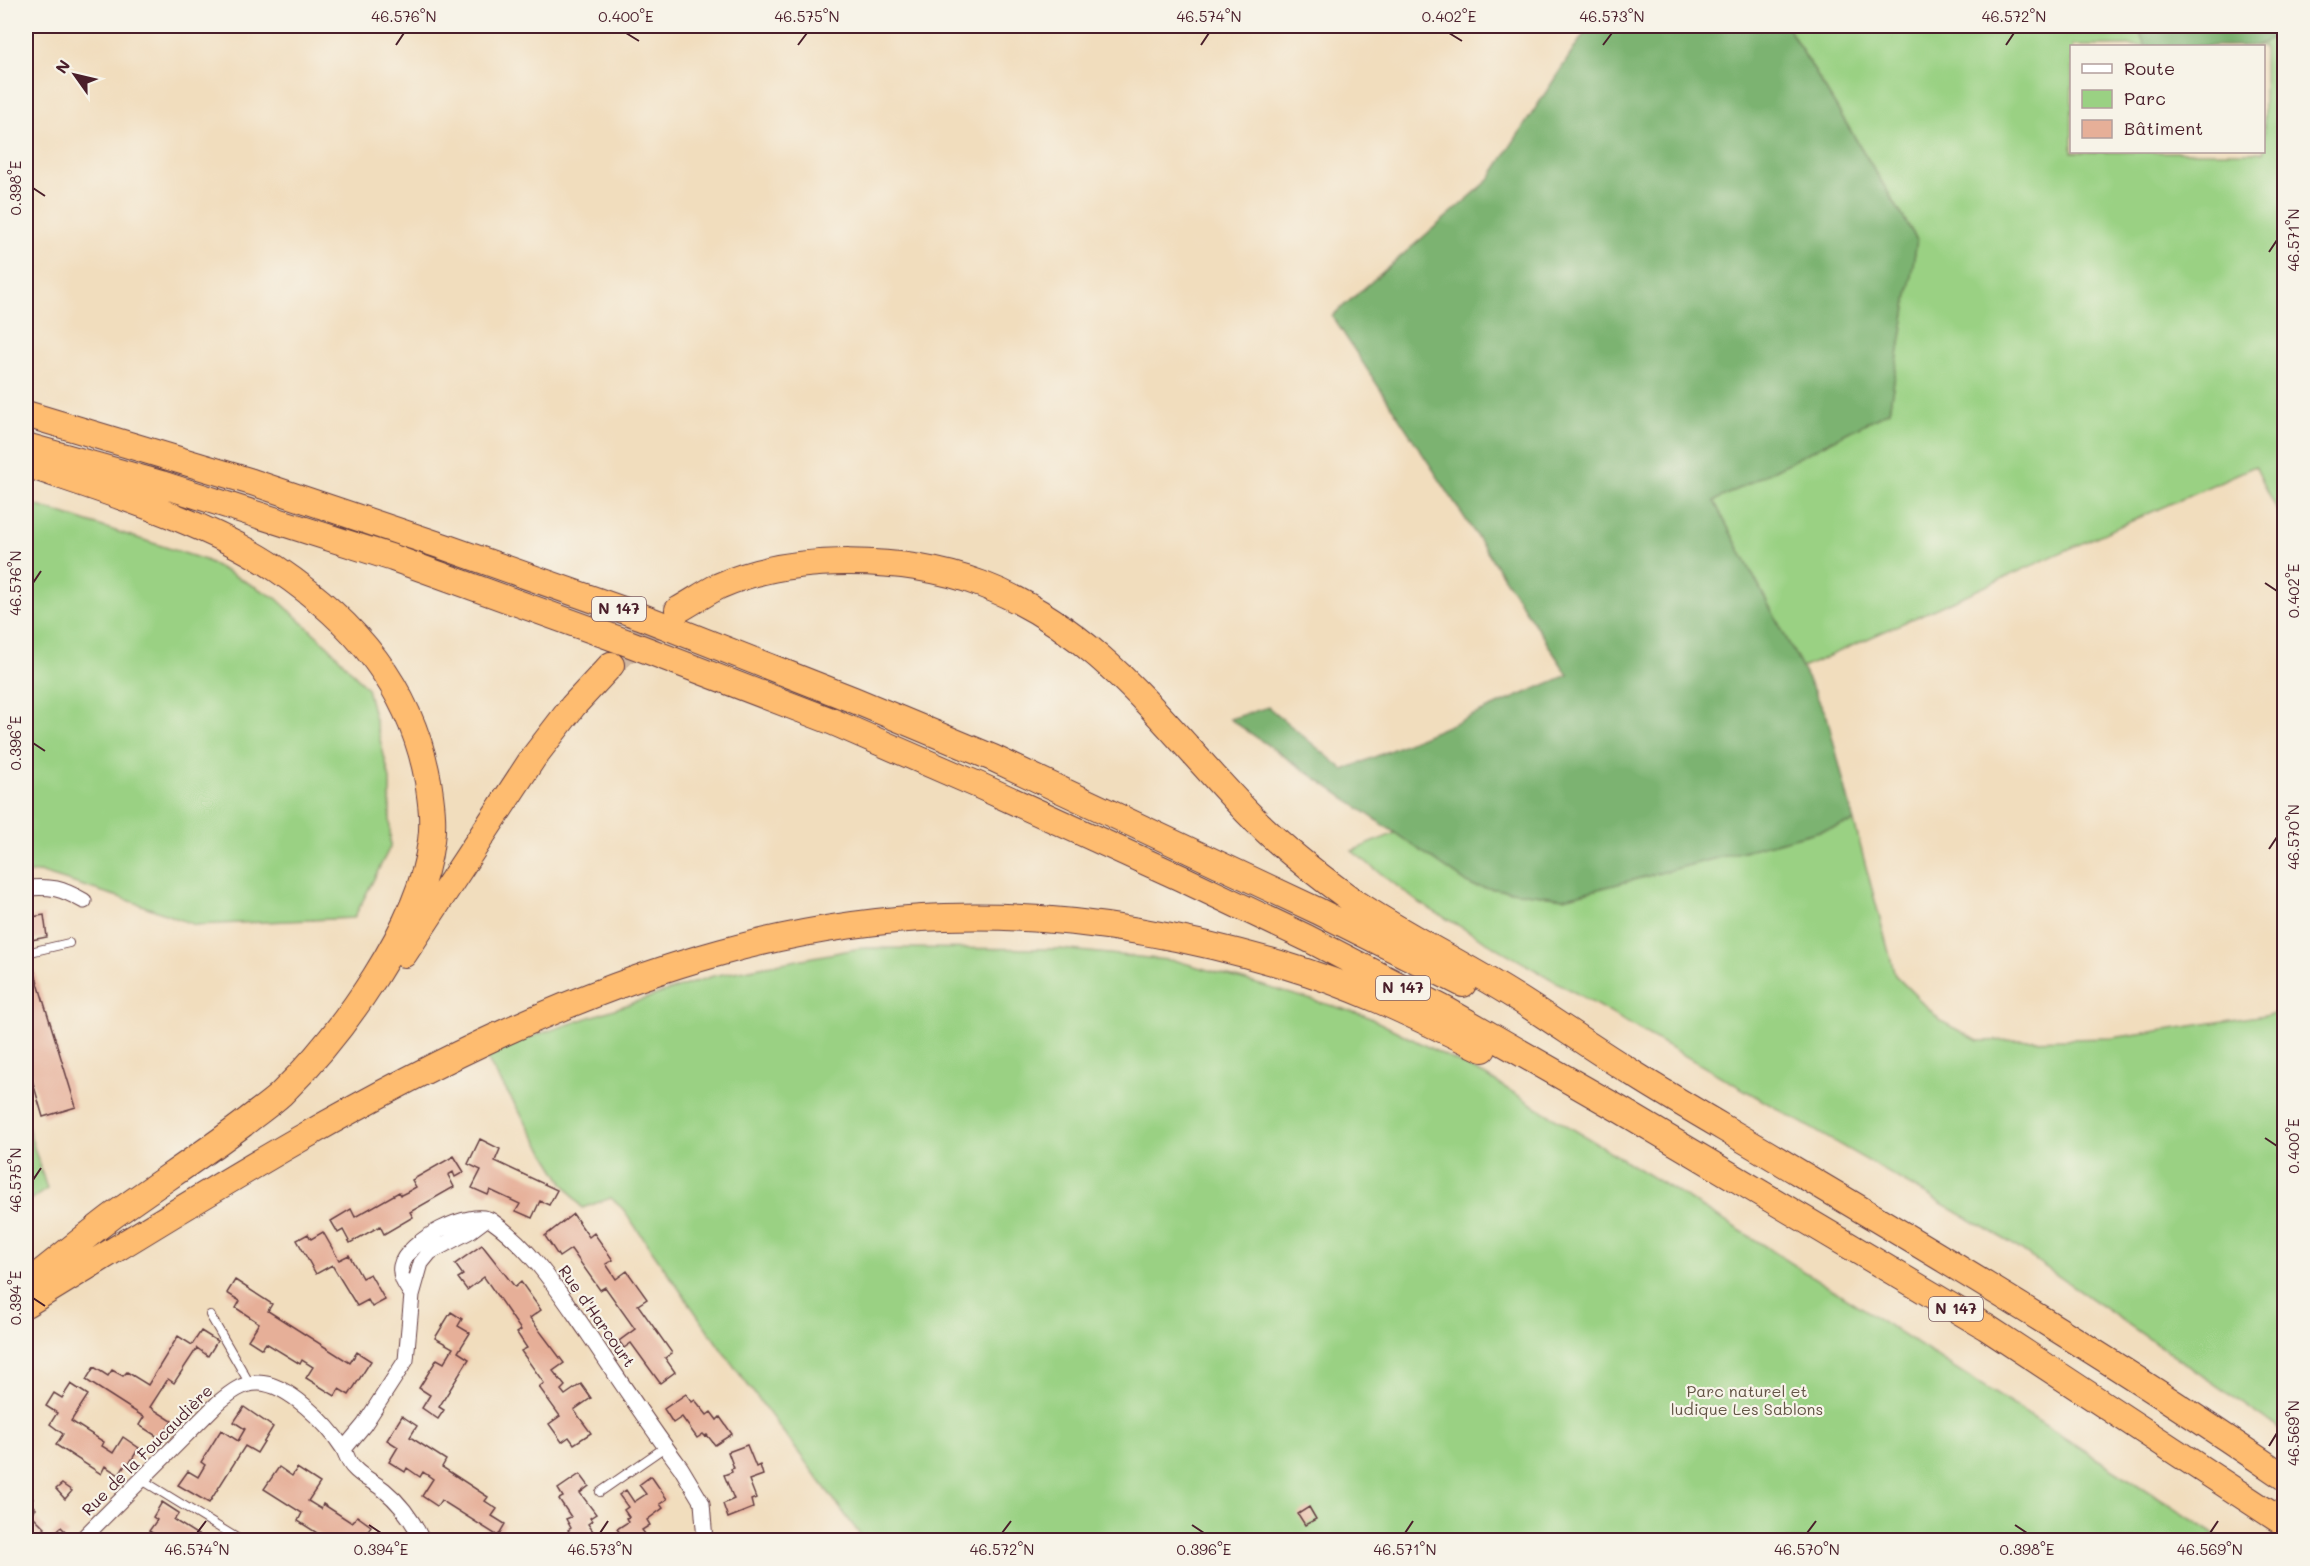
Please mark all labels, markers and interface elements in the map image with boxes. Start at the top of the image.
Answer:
text: 46.576°N [371,6,437,26]
text: 0.400°E [598,6,654,26]
text: 46.575°N [775,6,839,26]
text: 46.574°N [1176,6,1242,26]
text: 0.402°E [1422,6,1477,26]
text: 46.573°N [1579,6,1645,26]
text: 46.572°N [1982,6,2046,26]
north arrow [45,45,105,105]
legend [2070,45,2265,153]
text: N [50,55,74,77]
text: Route [2124,56,2175,80]
text: Parc [2124,86,2166,110]
text: Bâtiment [2124,116,2203,140]
text: 0.398°E [5,160,25,215]
text: 46.571°N [2283,209,2303,271]
text: 46.576°N [5,550,25,616]
text: 0.402°E [2283,563,2303,618]
road number: N 147 [592,597,646,621]
text: 0.396°E [5,715,25,770]
text: 46.570°N [2283,804,2303,870]
road number: N 147 [1376,976,1430,1000]
text: 0.400°E [2283,1118,2303,1174]
text: 46.575°N [5,1148,25,1212]
street label: Rue d'Harcourt [554,1261,640,1371]
text: 0.394°E [5,1270,25,1325]
road number: N 147 [1929,1297,1983,1321]
street label: Rue de la Foucaudière [77,1380,216,1519]
park label: Parc naturel et ludique Les Sablons [1671,1380,1823,1419]
text: 46.569°N [2283,1400,2303,1466]
text: 46.574°N [164,1539,230,1559]
text: 0.394°E [354,1539,409,1559]
text: 46.573°N [567,1539,633,1559]
text: 46.572°N [970,1539,1034,1559]
text: 0.396°E [1177,1539,1232,1559]
text: 46.571°N [1374,1539,1436,1559]
text: 46.570°N [1774,1539,1840,1559]
text: 0.398°E [2000,1539,2055,1559]
text: 46.569°N [2177,1539,2243,1559]

